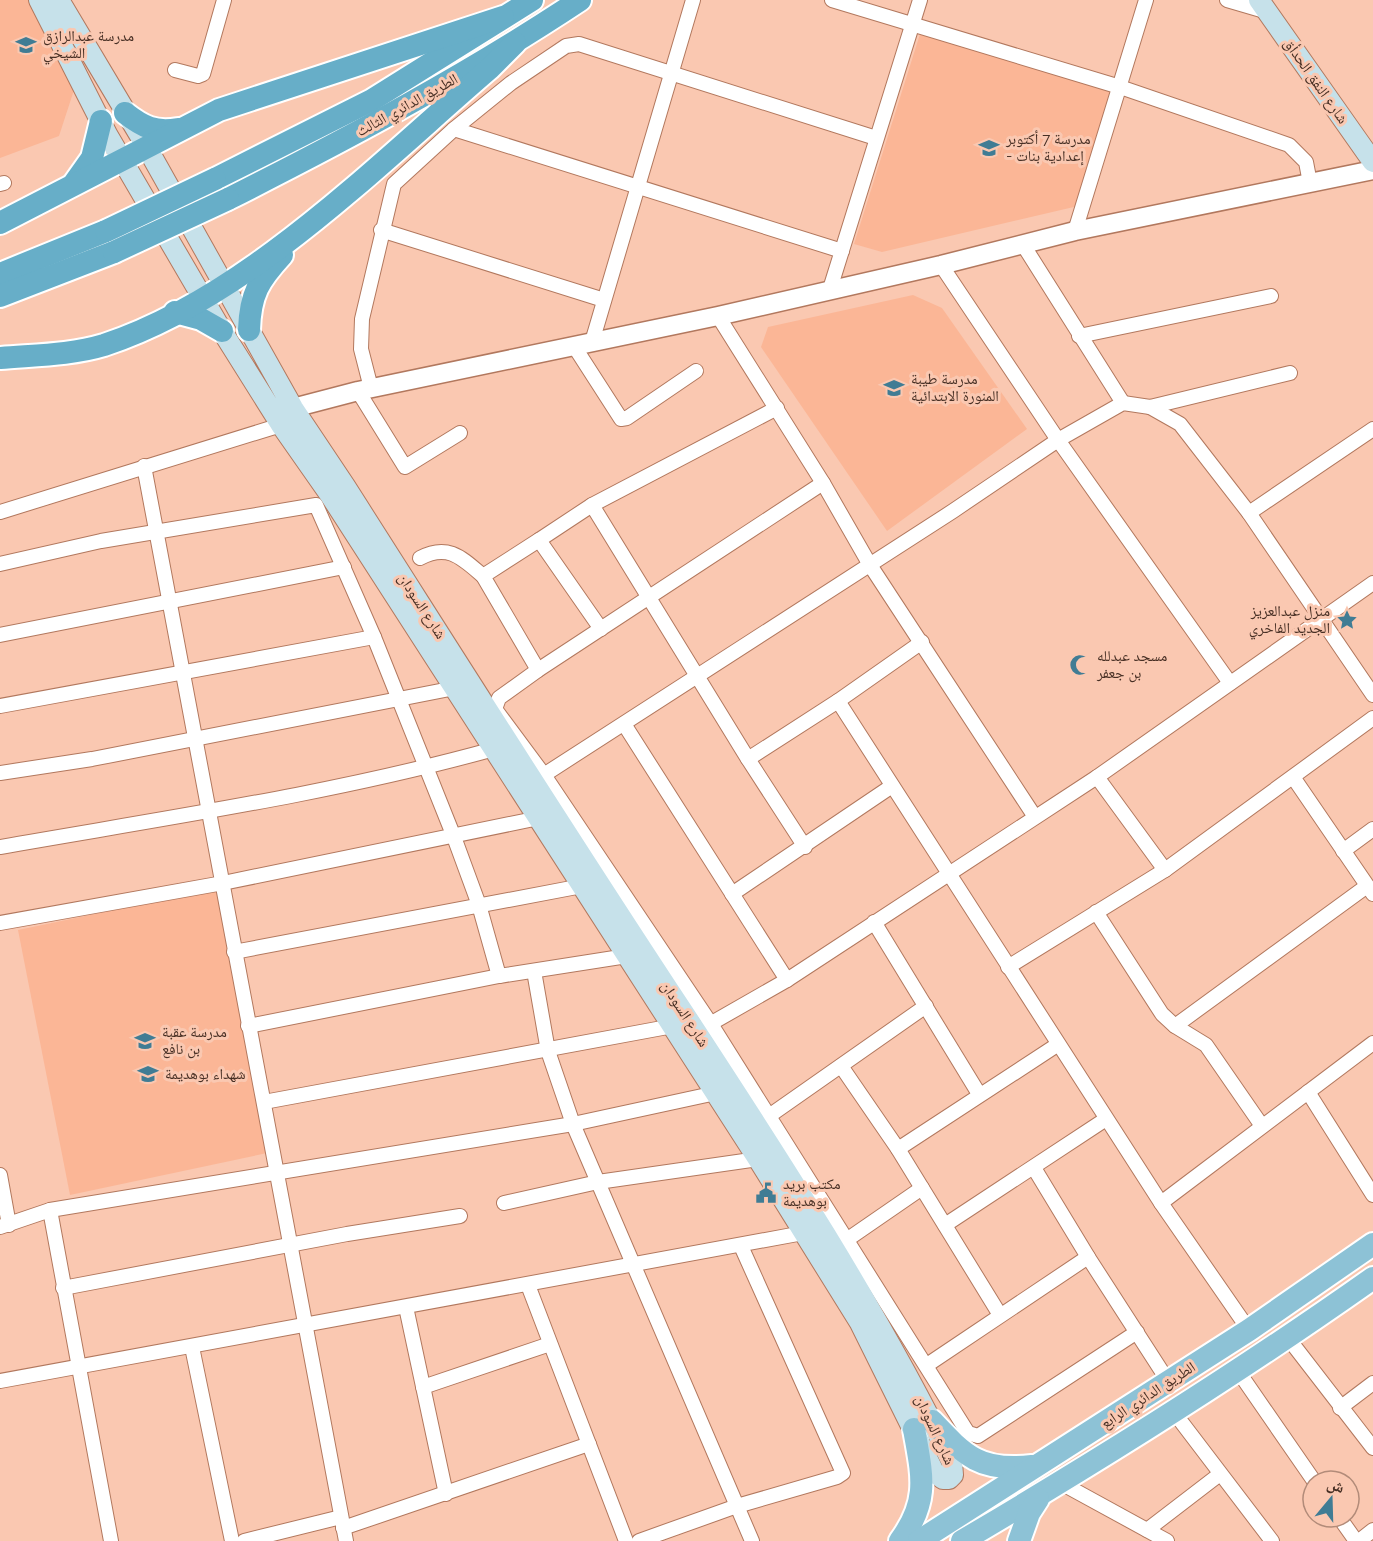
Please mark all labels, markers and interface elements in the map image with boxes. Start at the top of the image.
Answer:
place label: مدرسة عبدالرازق الشيخي [43,27,134,65]
school or university icon: مدرسة عبدالرازق الشيخي [14,33,38,57]
street label: شارع النفق الحدأق [1279,35,1352,128]
street label: الطريق الدائري الثالث [353,70,462,143]
place label: مدرسة 7 أكتوبر - إعدادية بنات [1005,130,1091,166]
school or university icon: مدرسة 7 أكتوبر - إعدادية بنات [977,136,1001,160]
place label: مدرسة طيبة المنورة الابتدائية [911,370,999,405]
school or university icon: مدرسة طيبة المنورة الابتدائية [882,376,906,400]
street label: شارع السودان [393,570,450,643]
place label: منزل عبدالعزيز الجديد الفاخري [1249,602,1330,640]
place icon: منزل عبدالعزيز الجديد الفاخري [1335,608,1359,632]
place label: مسجد عبدلله بن جعفر [1096,647,1168,683]
mosque icon: مسجد عبدلله بن جعفر [1068,653,1092,677]
street label: شارع السودان [656,978,713,1051]
place label: مدرسة عقبة بن نافع [162,1023,227,1059]
school or university icon: مدرسة عقبة بن نافع [133,1029,157,1053]
school or university icon: شهداء بوهديمة [136,1062,160,1086]
place label: شهداء بوهديمة [165,1065,246,1083]
place label: مكتب بريد بوهديمة [783,1175,841,1210]
public building icon: مكتب بريد بوهديمة [754,1181,778,1205]
street label: الطريق الدائري الرابع [1097,1358,1200,1435]
street label: شارع السودان [910,1392,959,1468]
north arrow [1301,1469,1361,1529]
text: ش [1325,1474,1347,1497]

